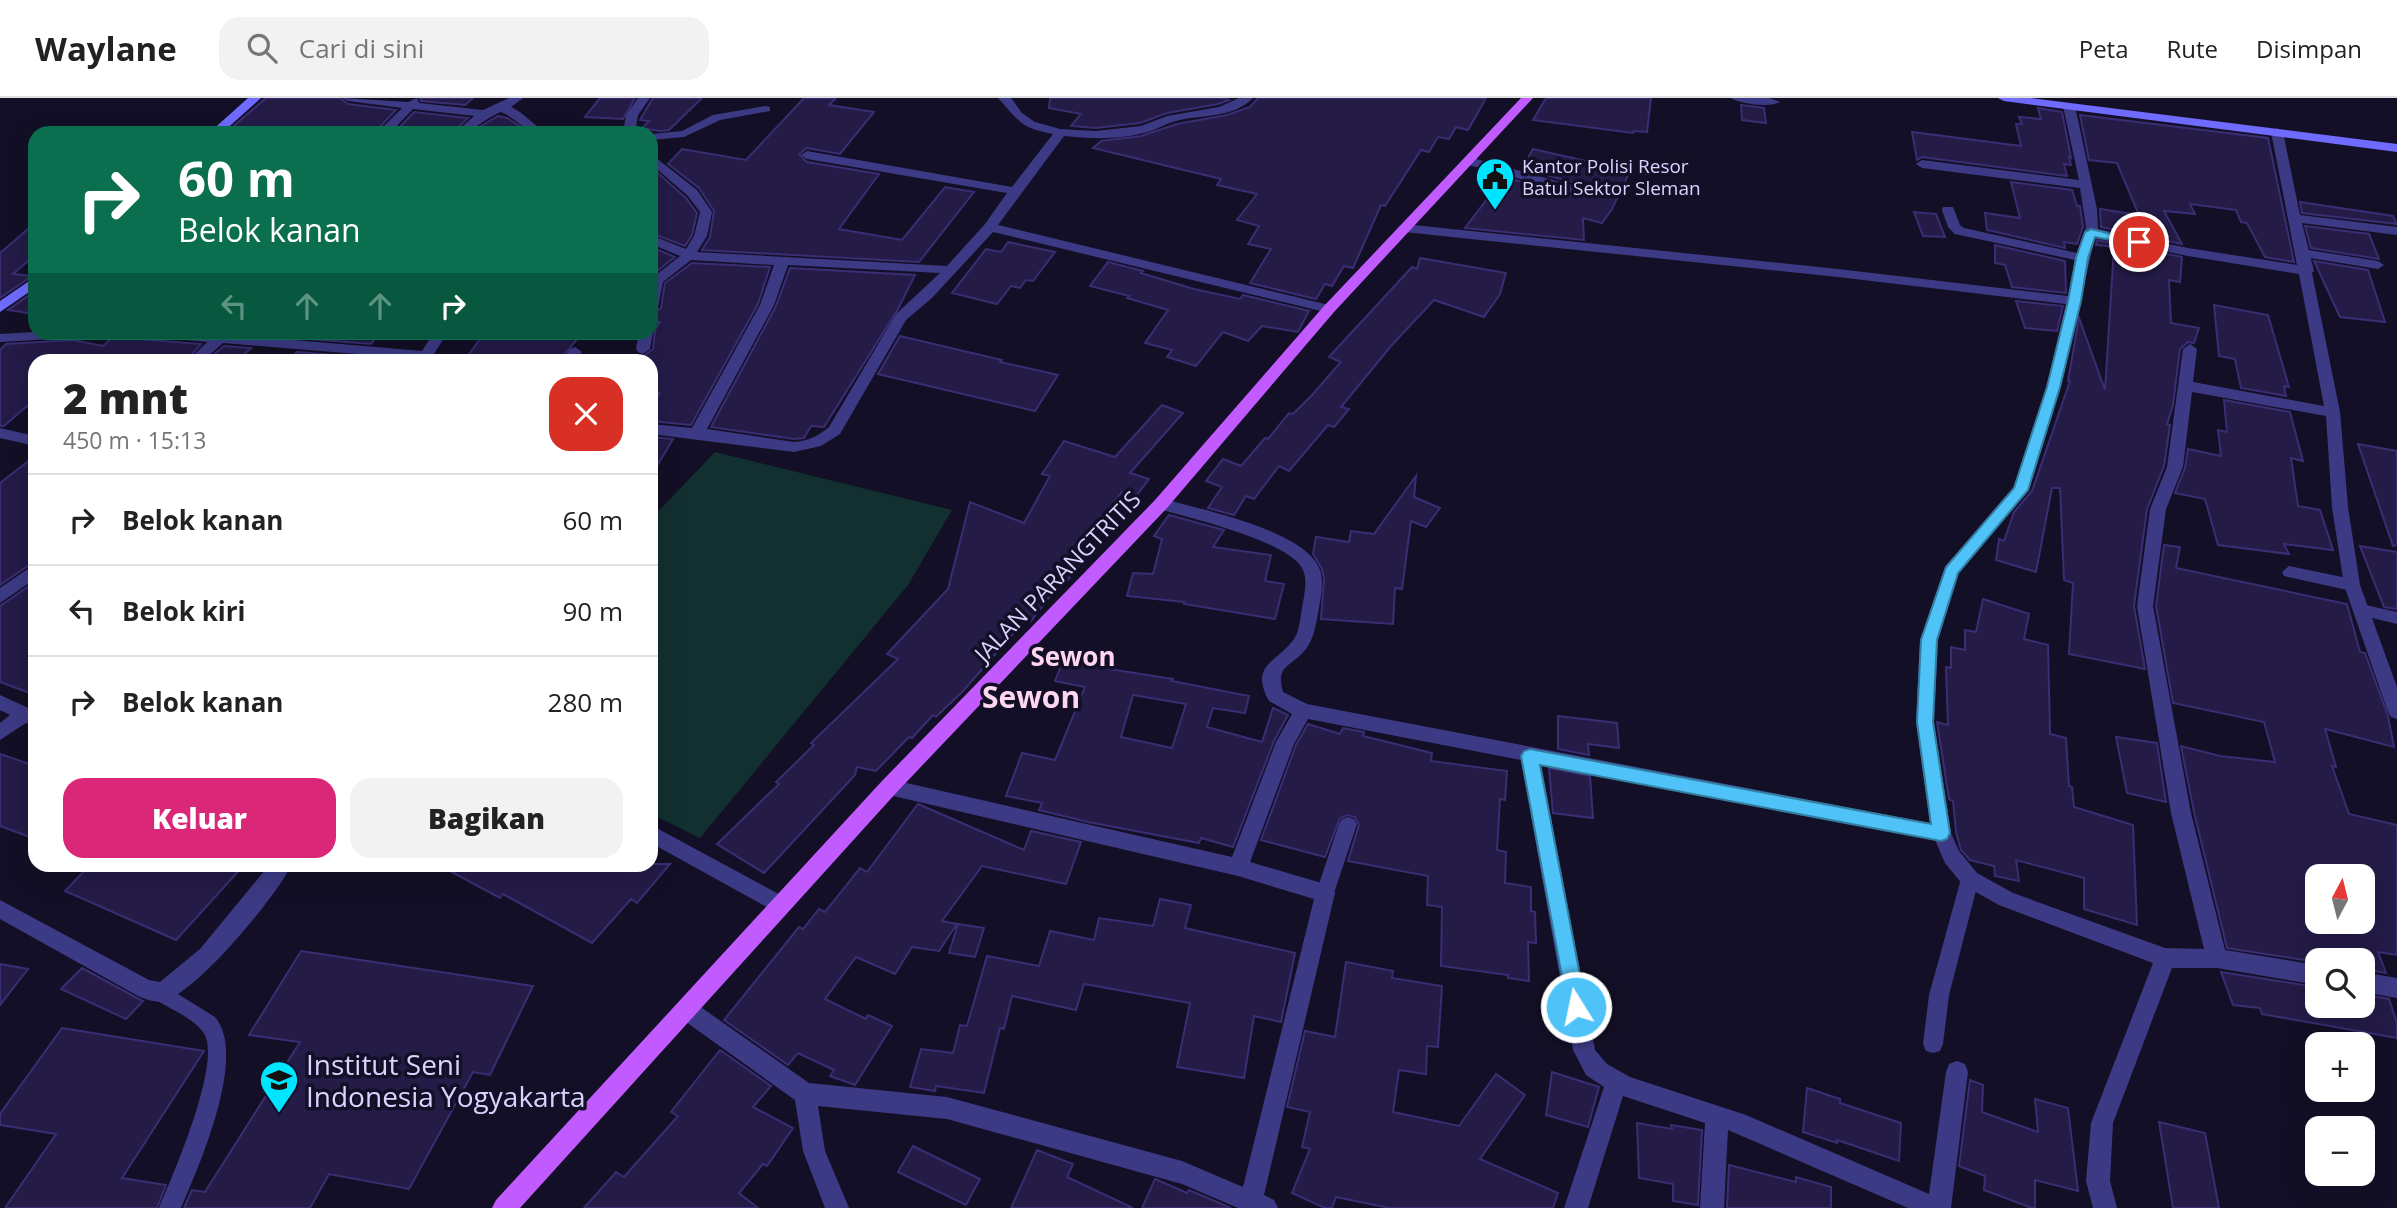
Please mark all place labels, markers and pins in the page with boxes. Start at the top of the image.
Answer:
place label: Kantor Polisi Resor Batul Sektor Sleman [1522,153,1701,201]
public building icon: Kantor Polisi Resor Batul Sektor Sleman [1474,156,1516,211]
pin [2109,212,2169,272]
place label: Institut Seni Indonesia Yogyakarta [306,1045,586,1115]
school or university icon: Institut Seni Indonesia Yogyakarta [258,1059,300,1114]

